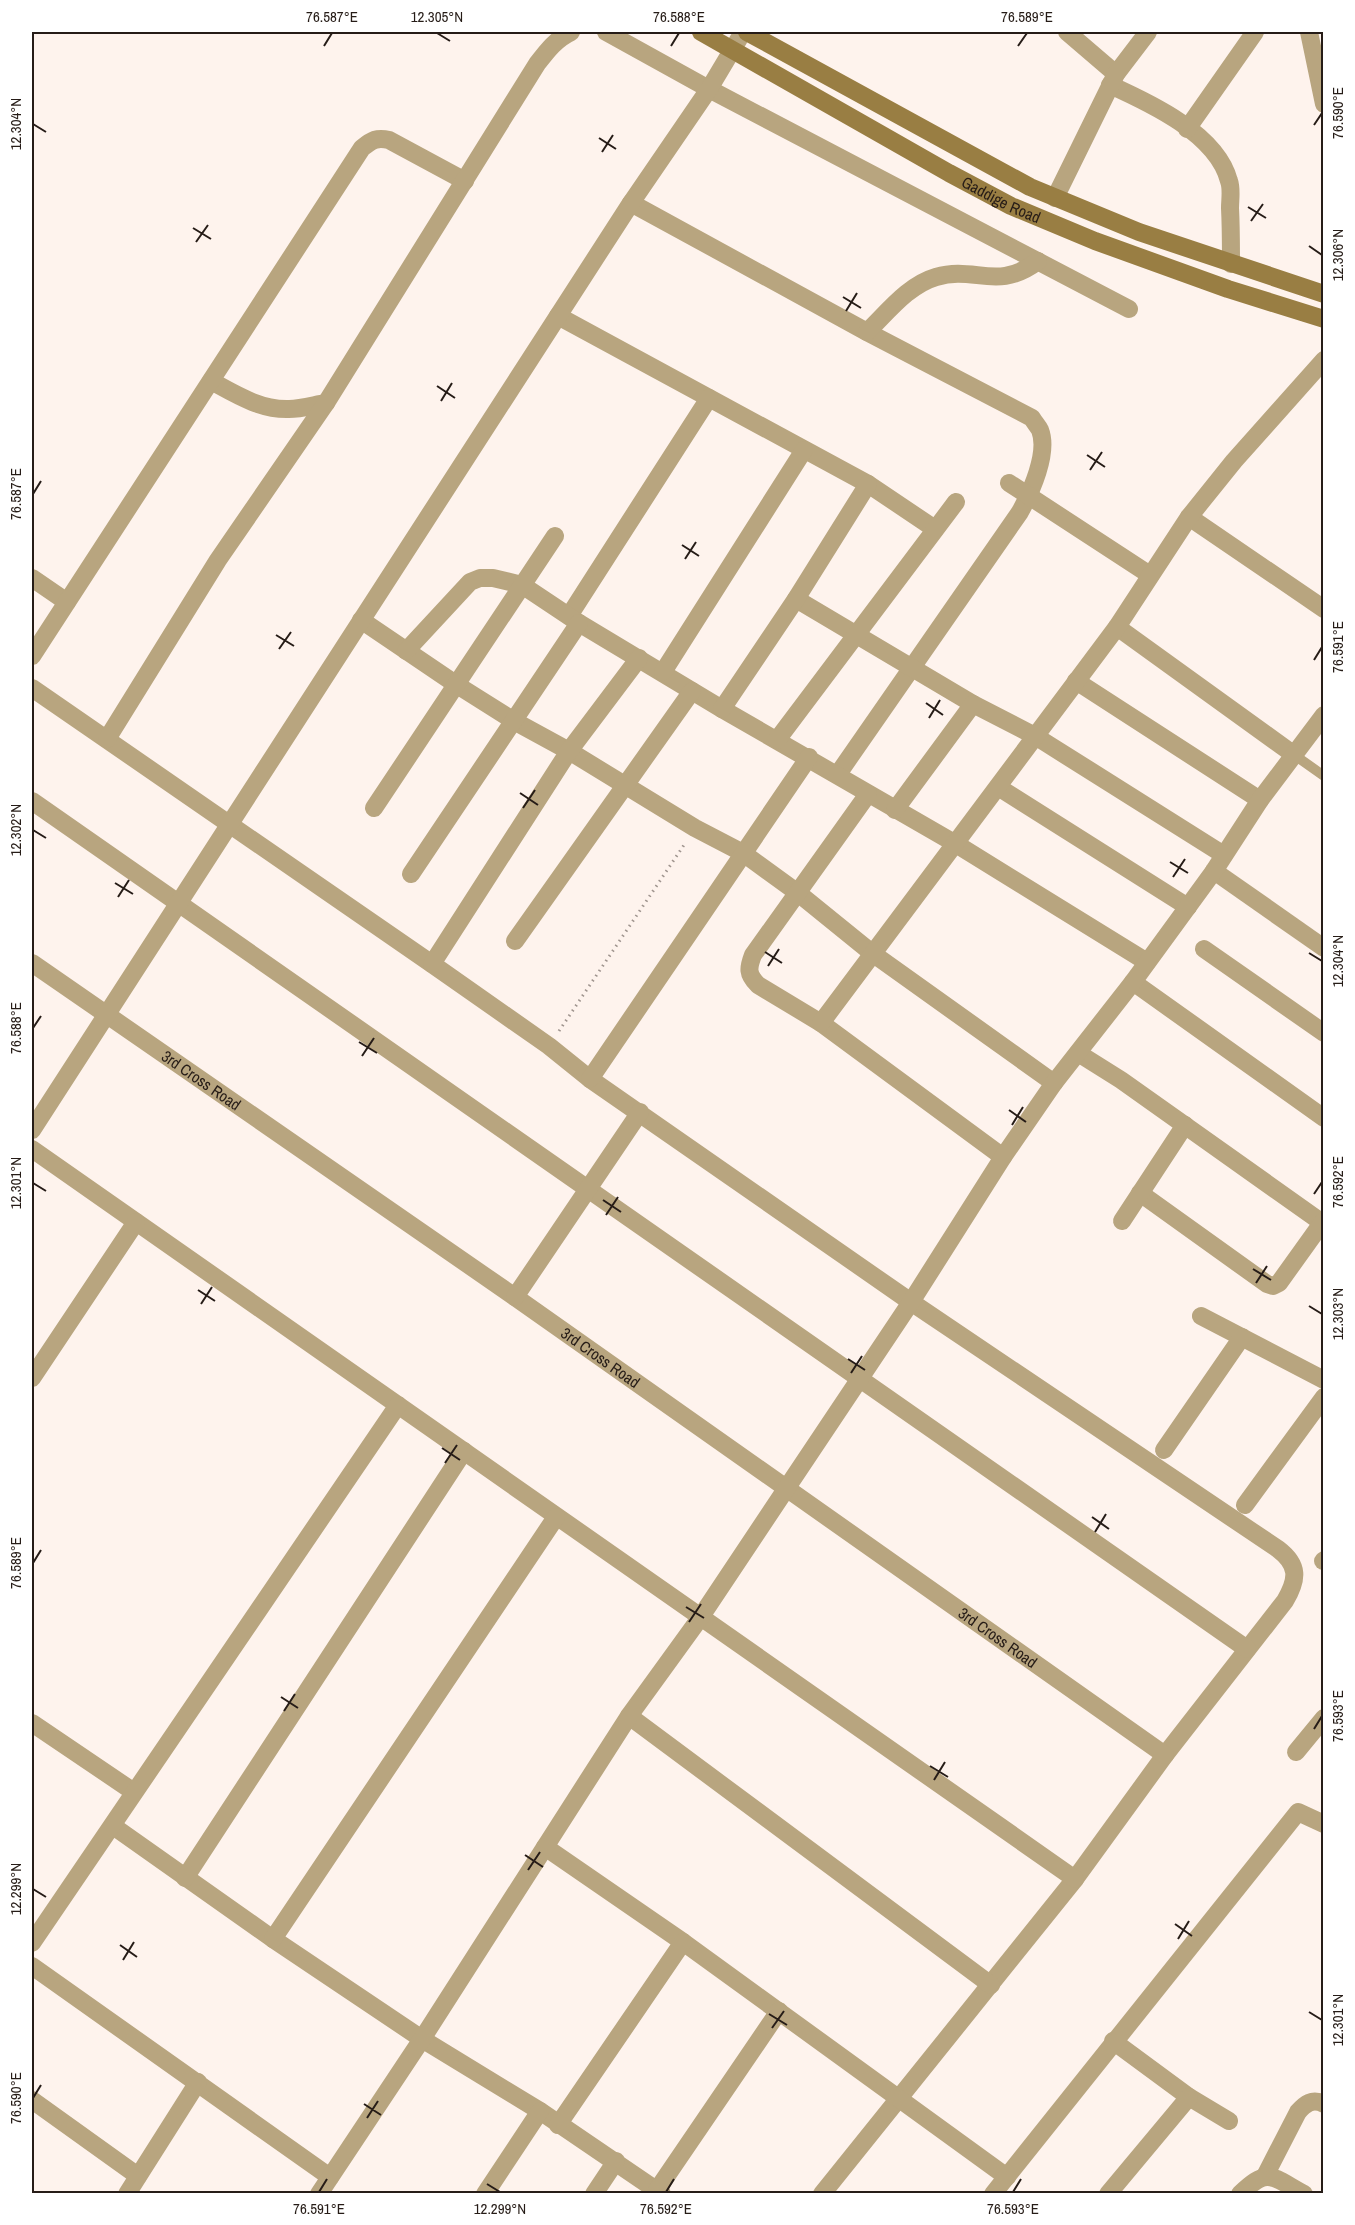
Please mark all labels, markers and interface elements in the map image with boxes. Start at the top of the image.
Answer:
text: 76.587°E [306,6,358,27]
text: 12.305°N [411,6,463,27]
text: 76.588°E [653,6,705,27]
text: 76.589°E [1001,6,1053,27]
text: 76.590°E [1327,87,1348,139]
text: 12.304°N [5,98,26,150]
street label: Gaddige Road [958,171,1044,228]
text: 12.306°N [1327,229,1348,281]
text: 76.587°E [5,468,26,520]
text: 76.591°E [1327,621,1348,673]
text: 12.302°N [5,804,26,856]
text: 12.304°N [1327,935,1348,987]
text: 76.588°E [5,1002,26,1054]
street label: 3rd Cross Road [157,1045,246,1115]
text: 76.592°E [1327,1156,1348,1208]
text: 12.301°N [5,1157,26,1209]
text: 12.303°N [1327,1288,1348,1340]
street label: 3rd Cross Road [557,1322,645,1393]
text: 76.589°E [5,1537,26,1589]
street label: 3rd Cross Road [954,1602,1042,1673]
text: 76.593°E [1327,1690,1348,1742]
text: 12.299°N [5,1863,26,1915]
text: 12.301°N [1327,1994,1348,2046]
text: 76.590°E [5,2072,26,2124]
text: 76.591°E [293,2198,345,2219]
text: 12.299°N [474,2198,526,2219]
text: 76.592°E [640,2198,692,2219]
text: 76.593°E [987,2198,1039,2219]

